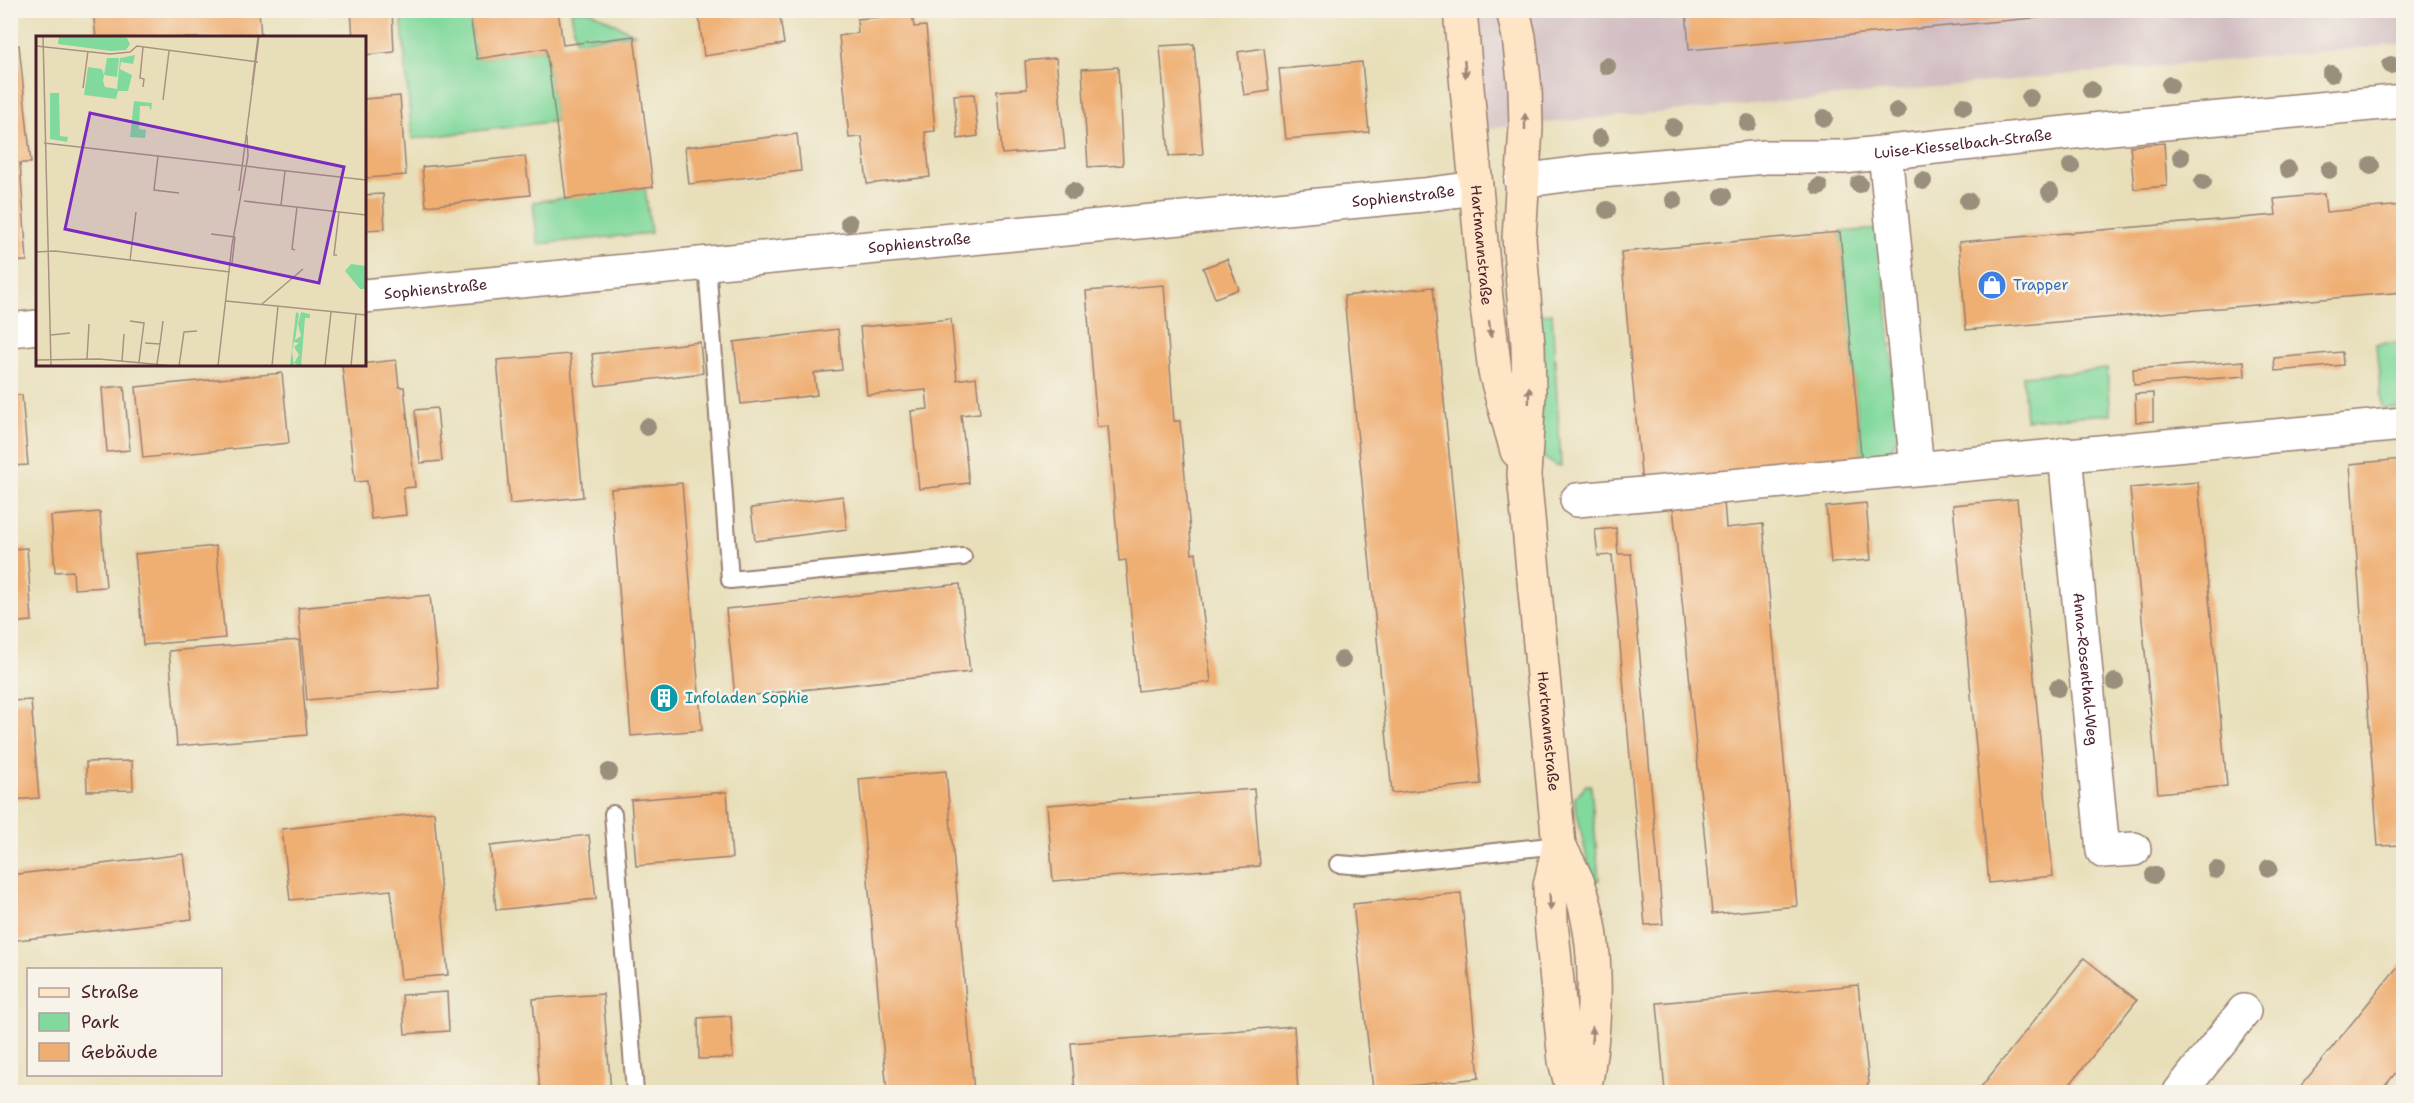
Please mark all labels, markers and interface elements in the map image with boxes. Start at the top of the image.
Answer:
inset map [36,36,366,366]
one-way arrow [1460,59,1470,78]
one-way arrow [1520,113,1530,132]
street label: Luise-Kiesselbach-Straße [1873,124,2053,164]
street label: Sophienstraße [1351,181,1456,212]
street label: Hartmannstraße [1466,184,1497,306]
street label: Sophienstraße [867,228,972,258]
shop icon: Trapper [1976,269,2008,301]
street label: Sophienstraße [383,274,488,304]
place label: Trapper [2013,275,2069,295]
one-way arrow [1485,320,1494,339]
one-way arrow [1524,386,1534,405]
street label: Anna-Rosenthal-Weg [2068,592,2103,746]
street label: Hartmannstraße [1533,670,1564,792]
building icon: Infoladen Sophie [648,682,680,714]
place label: Infoladen Sophie [685,688,809,708]
one-way arrow [1546,893,1555,912]
legend [27,968,222,1076]
text: Straße [81,980,139,1004]
text: Park [81,1010,120,1034]
one-way arrow [1588,1025,1597,1044]
text: Gebäude [81,1040,158,1064]

